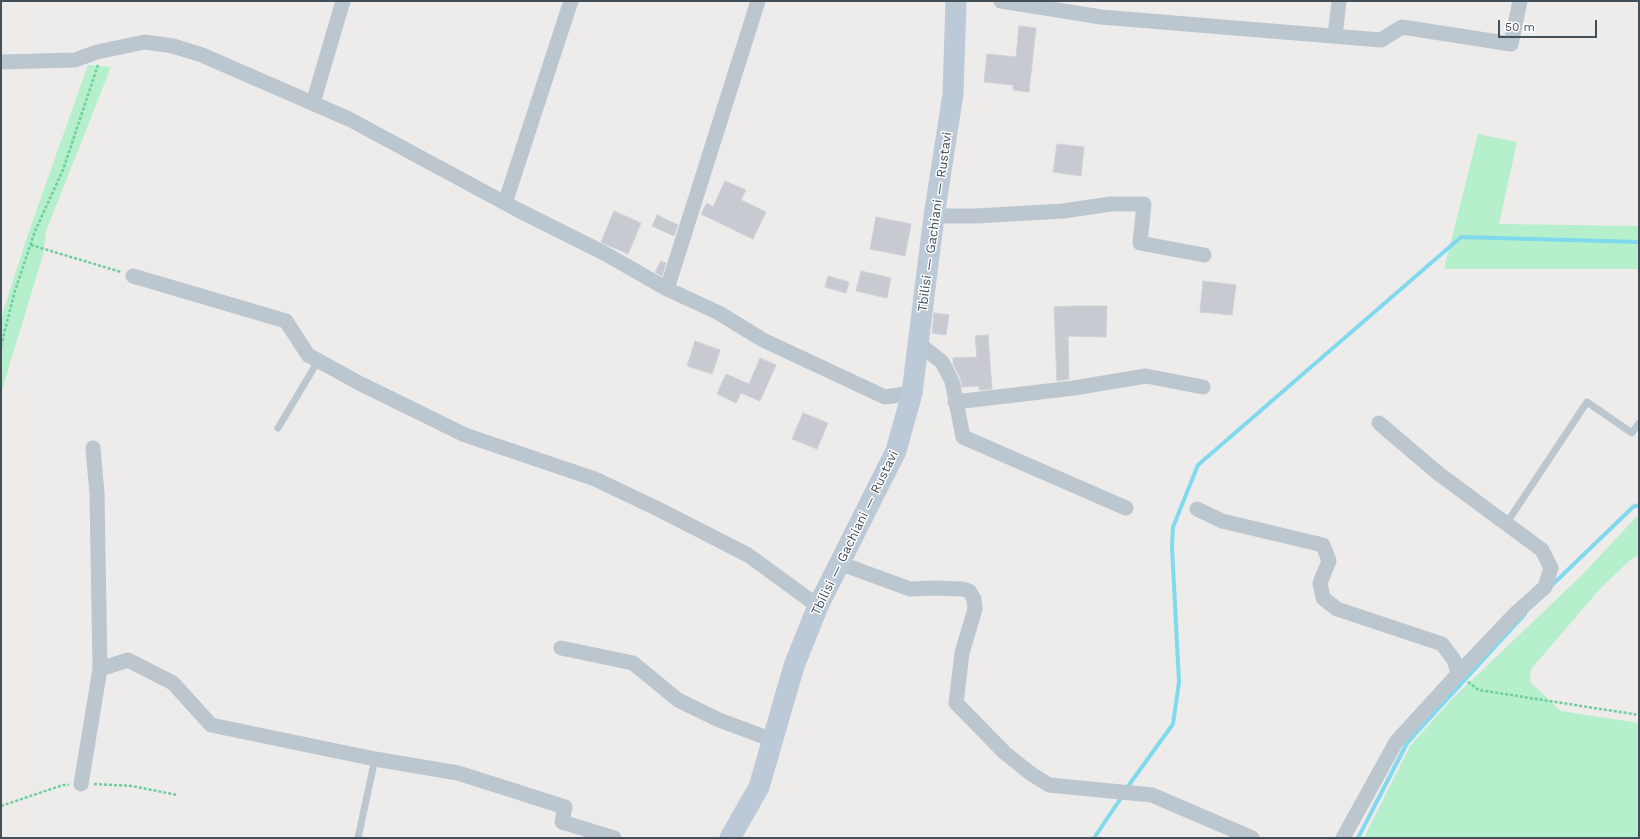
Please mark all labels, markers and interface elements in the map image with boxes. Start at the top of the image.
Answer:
scale bar [1500,12,1599,38]
text: 50 m [1505,20,1535,34]
street label: Tbilisi — Gachiani — Rustavi [915,131,955,313]
street label: Tbilisi — Gachiani — Rustavi [808,448,902,618]

